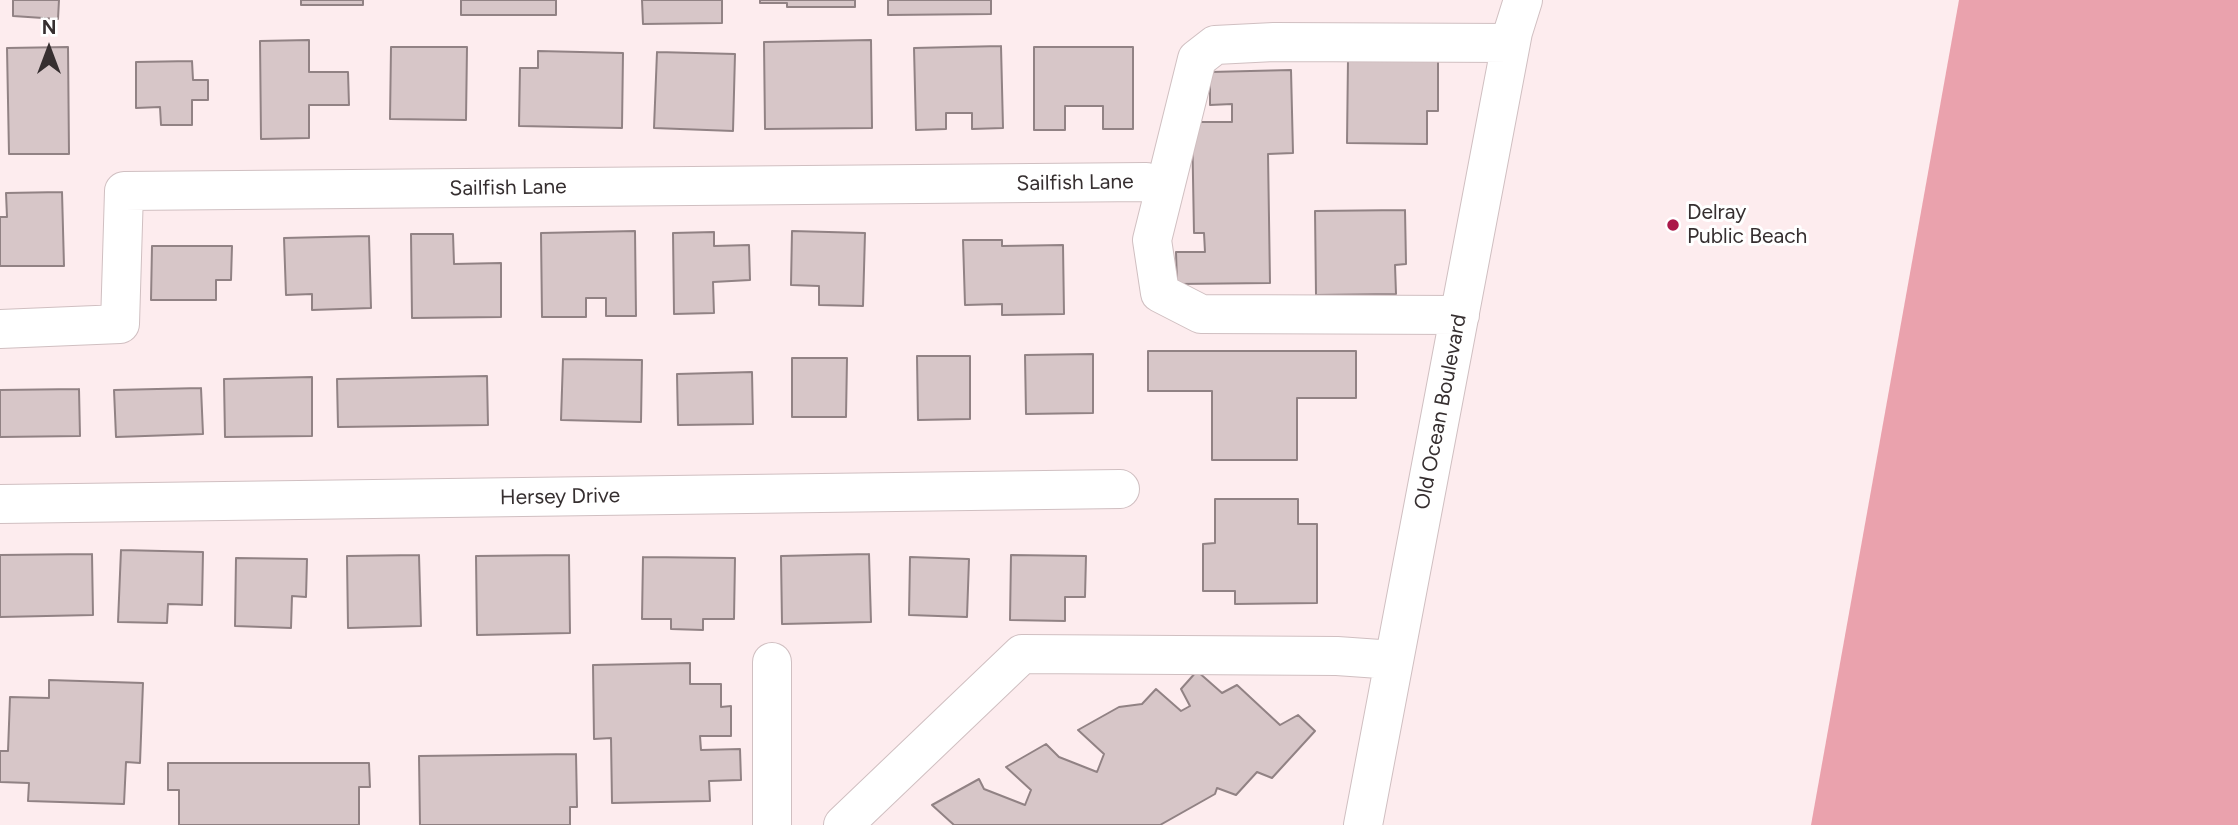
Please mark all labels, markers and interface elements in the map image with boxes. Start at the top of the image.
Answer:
north arrow [14,14,84,84]
text: N [42,16,56,39]
street label: Sailfish Lane [1016,169,1134,197]
street label: Sailfish Lane [449,174,567,202]
place label: Delray Public Beach [1687,200,1807,250]
marker: Delray Public Beach [1665,217,1681,233]
street label: Old Ocean Boulevard [1410,312,1472,512]
street label: Hersey Drive [500,483,620,511]

